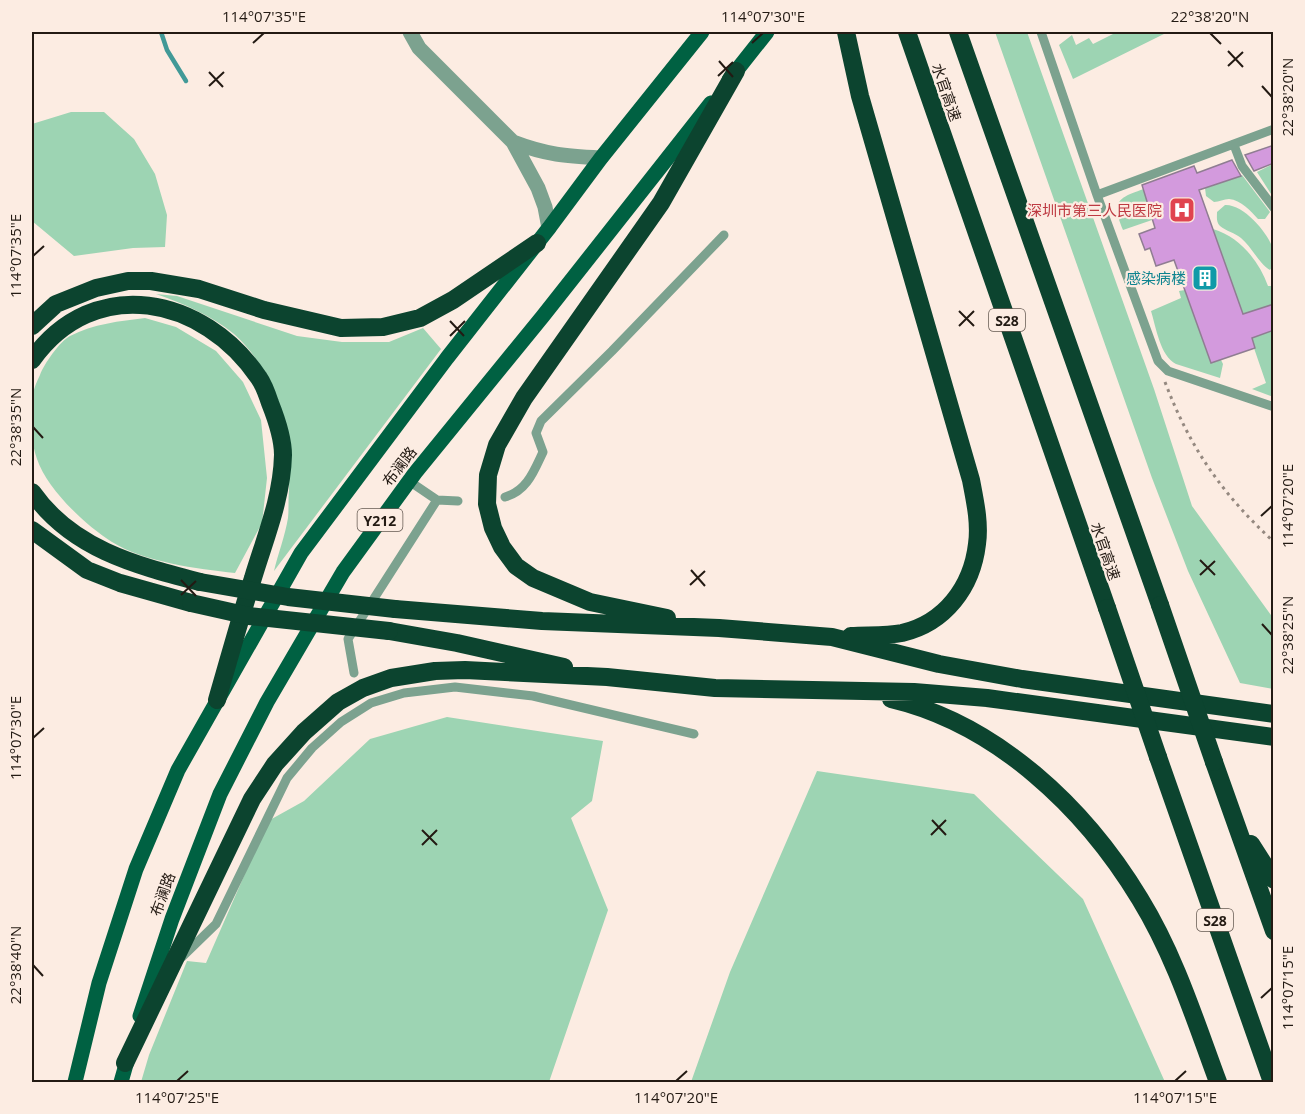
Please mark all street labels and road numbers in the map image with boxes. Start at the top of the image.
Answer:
street label: 水官高速 [928,60,966,124]
road number: S28 [989,309,1025,331]
street label: 布澜路 [377,442,421,490]
road number: Y212 [358,509,403,531]
street label: 水官高速 [1087,519,1125,583]
street label: 布澜路 [145,869,179,919]
road number: S28 [1197,909,1233,931]

